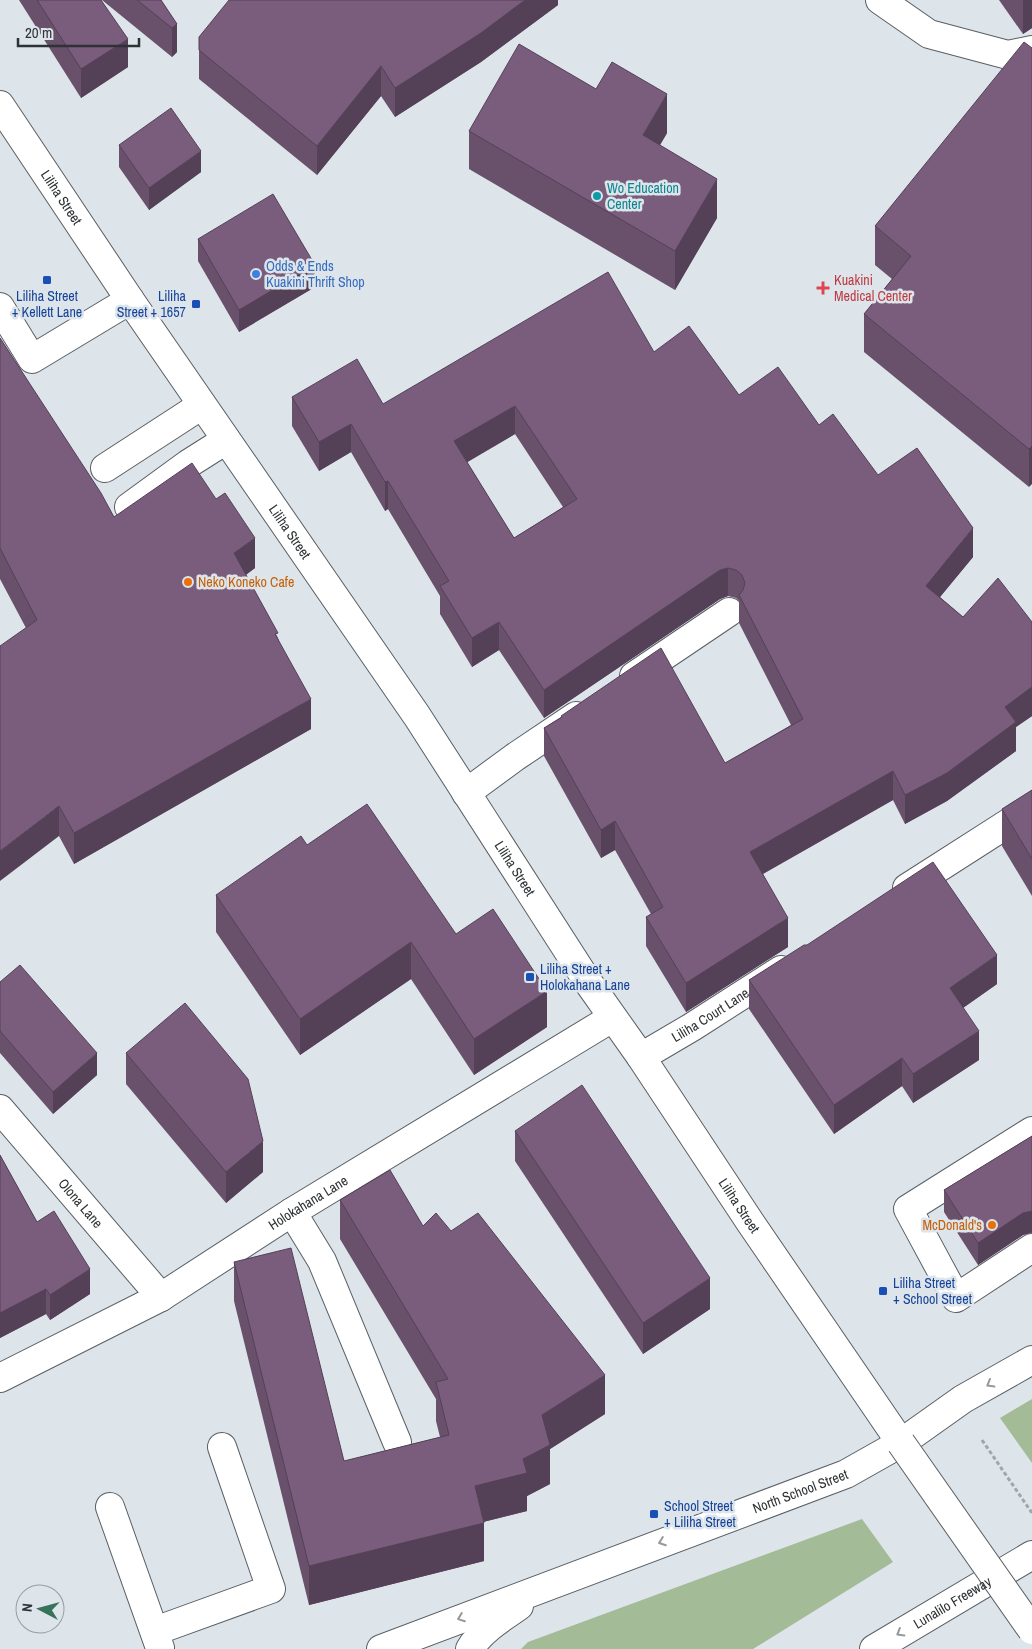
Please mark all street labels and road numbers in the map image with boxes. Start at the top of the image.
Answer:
street label: Liliha Street [37,167,86,228]
street label: Liliha Street [265,501,315,562]
street label: Liliha Street [491,838,539,899]
street label: Liliha Court Lane [668,984,752,1046]
street label: Holokahana Lane [265,1171,351,1234]
street label: Olona Lane [54,1175,107,1232]
street label: Liliha Street [715,1175,764,1237]
street label: North School Street [750,1465,850,1517]
street label: Lunalilo Freeway [910,1572,995,1633]

